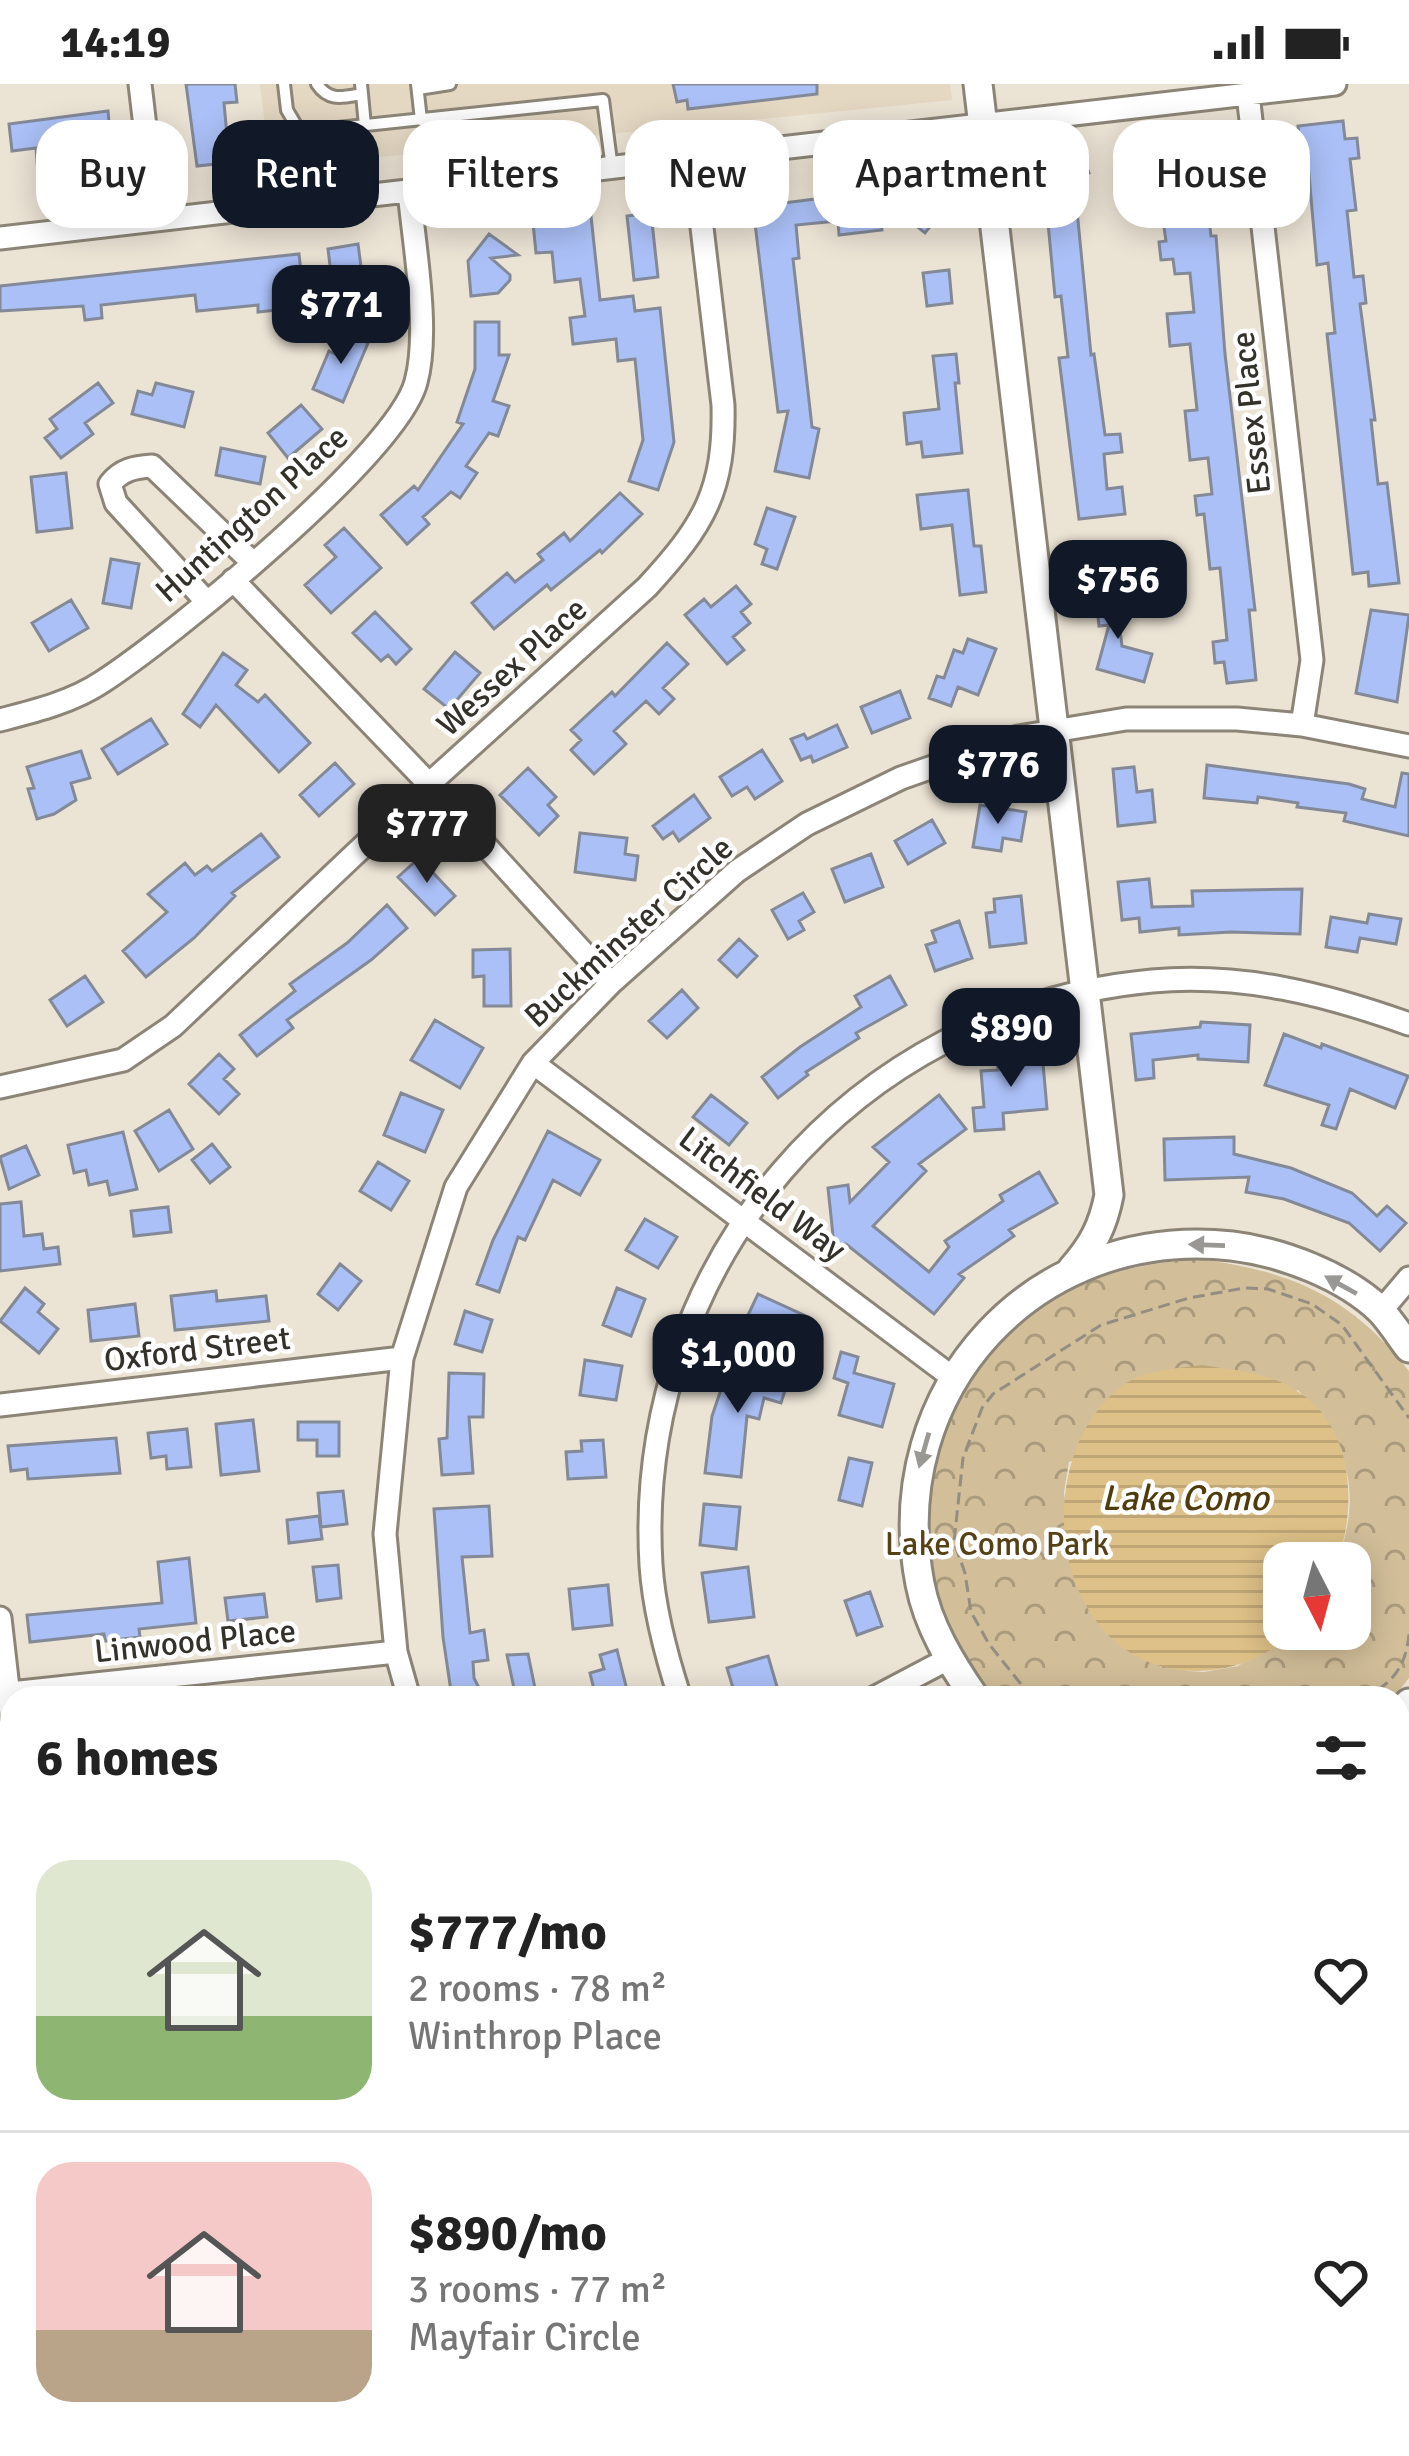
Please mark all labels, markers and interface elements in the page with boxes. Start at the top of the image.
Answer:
text: 14:19 [60,15,170,70]
chip: Buy [36,120,188,228]
chip: Rent [212,120,379,228]
chip: Filters [403,120,601,228]
chip: New [625,120,789,228]
chip: Apartment [813,120,1089,228]
chip: House [1113,120,1310,228]
pin: $771 [270,265,412,367]
text: $771 [299,280,383,328]
street label: Essex Place [1223,329,1280,496]
street label: Huntington Place [147,417,357,611]
pin: $756 [1047,540,1189,642]
text: $756 [1076,555,1160,603]
street label: Wessex Place [428,589,596,745]
pin: $776 [927,725,1069,827]
text: $776 [956,740,1040,788]
pin: $777 [356,784,498,886]
text: $777 [385,799,469,847]
street label: Buckminster Circle [516,828,742,1037]
pin: $890 [940,988,1082,1090]
text: $890 [969,1003,1053,1051]
street label: Litchfield Way [670,1118,854,1271]
one-way arrow [1187,1235,1225,1254]
one-way arrow [1324,1276,1357,1297]
pin: $1,000 [640,1314,836,1416]
street label: Oxford Street [102,1318,293,1381]
text: $1,000 [680,1329,796,1377]
one-way arrow [914,1432,932,1469]
water label: Lake Como [1101,1476,1271,1521]
park label: Lake Como Park [885,1524,1109,1565]
north arrow [1263,1542,1371,1650]
map controls [1263,1542,1371,1650]
street label: Linwood Place [92,1611,298,1672]
icon: filters [1308,1725,1374,1791]
text: 6 homes [36,1727,218,1790]
text: $777/mo [408,1901,607,1964]
icon: home [132,1908,276,2052]
icon: heart [1308,1947,1374,2013]
text: 2 rooms · 78 m² [408,1964,667,2012]
text: Winthrop Place [408,2012,662,2060]
text: $890/mo [408,2202,607,2265]
icon: home [132,2210,276,2354]
icon: heart [1308,2249,1374,2315]
text: 3 rooms · 77 m² [408,2265,667,2313]
text: Mayfair Circle [408,2313,641,2361]

